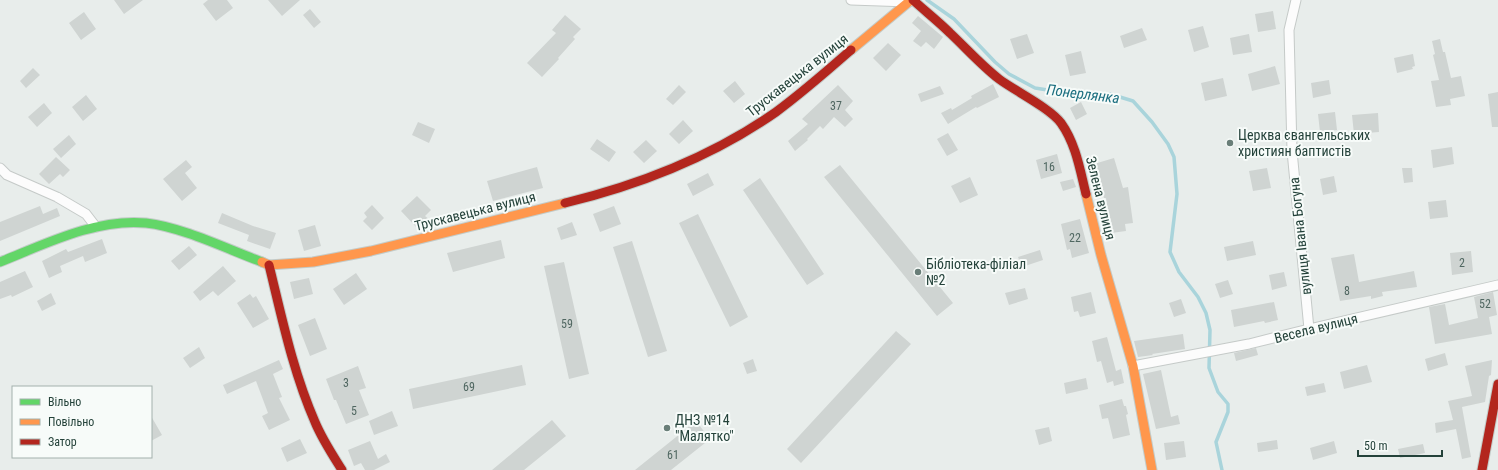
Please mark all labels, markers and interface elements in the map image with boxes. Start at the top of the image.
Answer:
street label: Трускавецька вулиця [743,30,851,120]
water label: Понерлянка [1045,81,1121,107]
house number: 37 [830,99,842,113]
place label: Церква євангельських християн баптистів [1238,127,1370,159]
marker: Церква євангельських християн баптистів [1225,138,1235,148]
street label: Зелена вулиця [1083,155,1119,241]
house number: 16 [1043,160,1055,174]
street label: вулиця Івана Богуна [1286,176,1314,296]
street label: Трускавецька вулиця [413,188,537,234]
house number: 22 [1069,231,1081,245]
place label: Бібліотека-філіал №2 [926,256,1026,288]
house number: 2 [1459,256,1465,270]
marker: Бібліотека-філіал №2 [913,267,923,277]
house number: 8 [1344,284,1350,298]
house number: 52 [1479,297,1491,311]
street label: Весела вулиця [1273,310,1359,346]
house number: 59 [561,317,573,331]
house number: 3 [343,376,349,390]
house number: 69 [463,380,475,394]
legend [12,386,152,458]
text: Вільно [48,395,81,409]
house number: 5 [351,404,357,418]
place label: ДНЗ №14 "Малятко" [675,412,734,444]
text: Повільно [48,415,94,429]
marker: ДНЗ №14 "Малятко" [662,423,672,433]
scale bar [1358,432,1442,458]
text: Затор [48,435,77,449]
text: 50 m [1364,439,1388,453]
house number: 61 [667,448,679,462]

